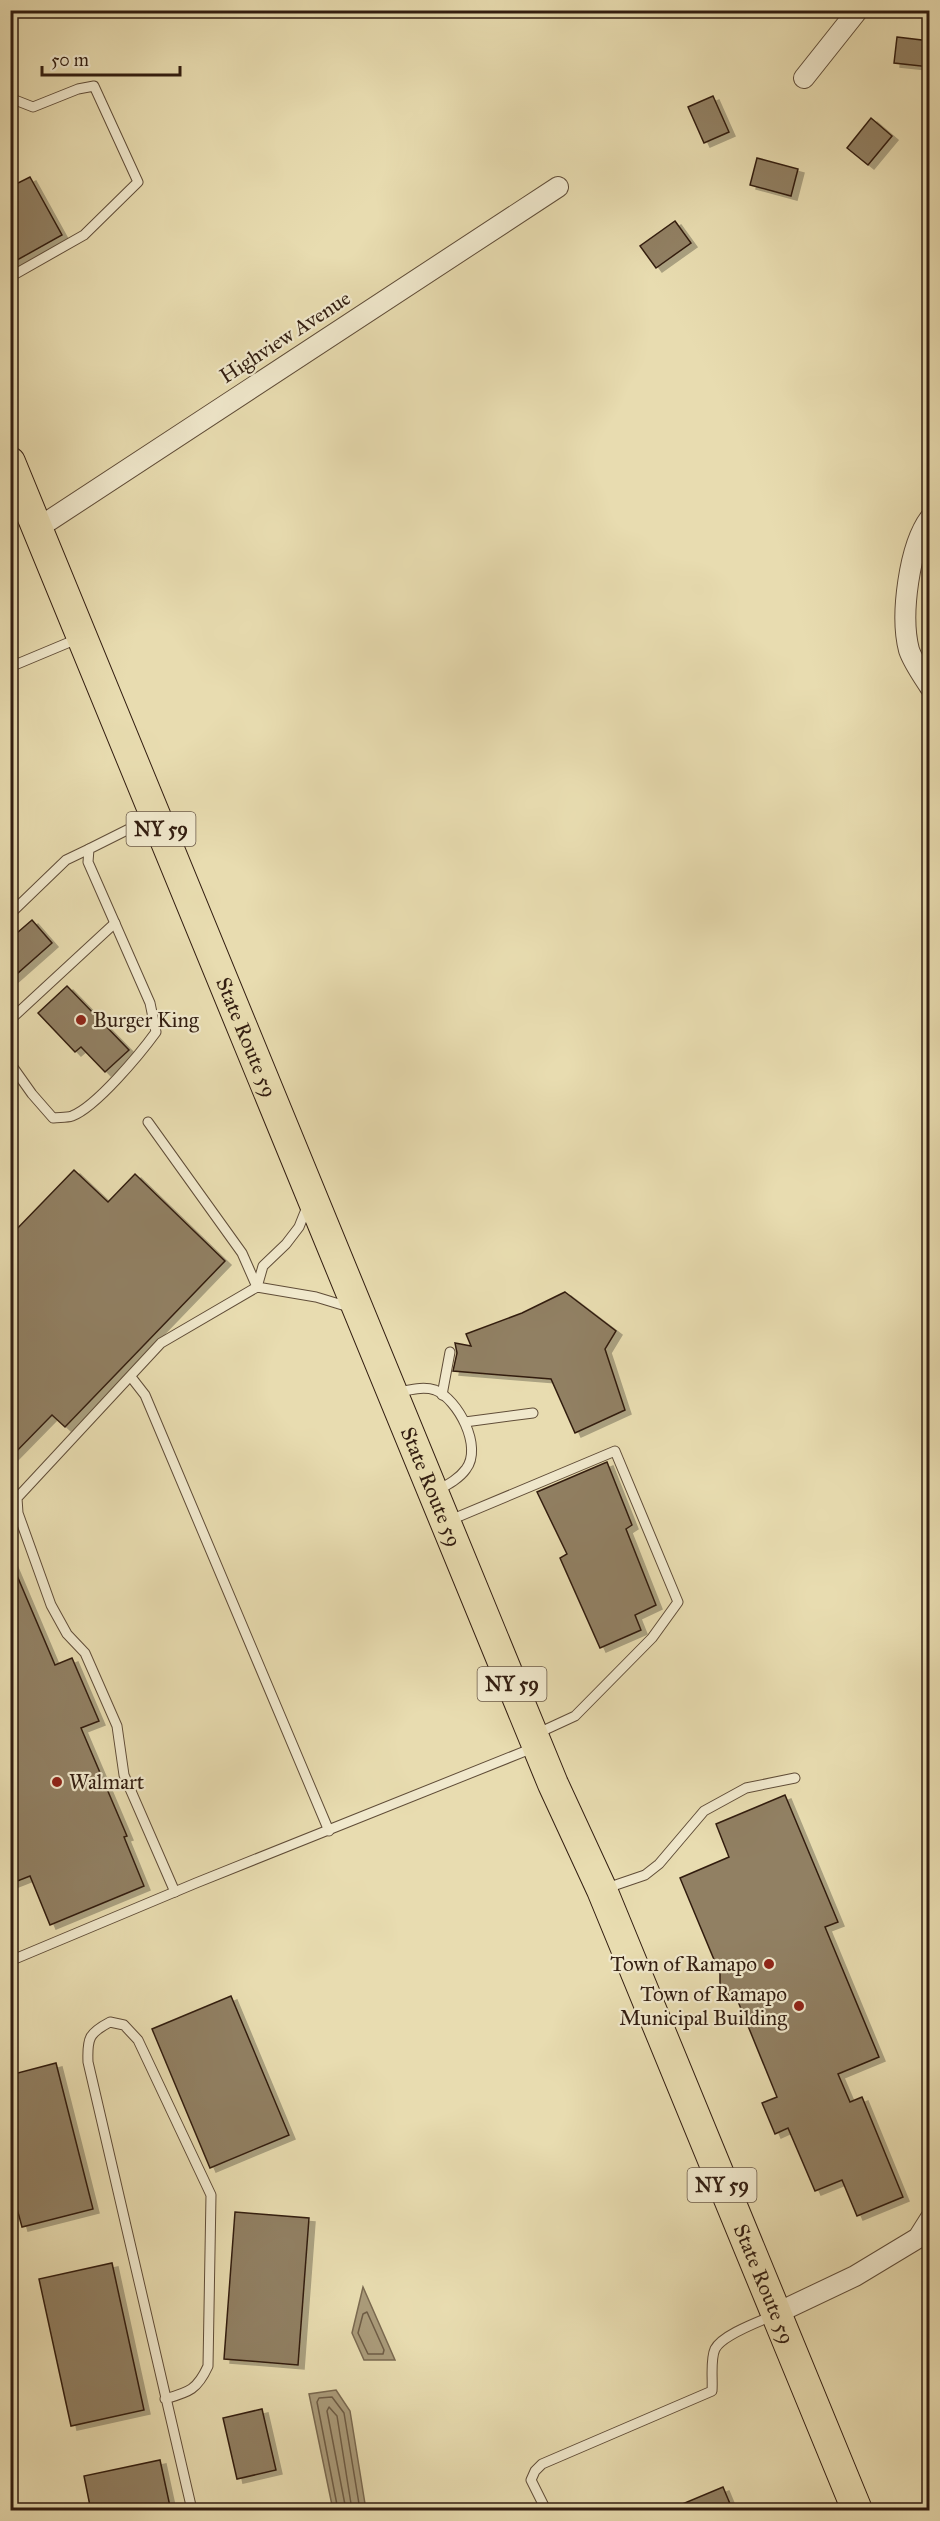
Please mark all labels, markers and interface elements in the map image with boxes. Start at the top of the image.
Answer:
scale bar [42,39,180,77]
text: 50 m [51,49,89,71]
street label: Highview Avenue [215,285,356,389]
road number: NY 59 [126,812,195,846]
street label: State Route 59 [210,973,283,1101]
place label: Burger King [93,1007,199,1033]
marker: Burger King [74,1013,88,1027]
street label: State Route 59 [395,1423,467,1551]
road number: NY 59 [478,1667,546,1701]
place label: Walmart [69,1769,145,1795]
marker: Walmart [50,1775,64,1789]
place label: Town of Ramapo [610,1951,757,1977]
marker: Town of Ramapo [762,1957,776,1971]
place label: Town of Ramapo Municipal Building [619,1981,787,2031]
marker: Town of Ramapo Municipal Building [792,1999,806,2013]
road number: NY 59 [688,2168,756,2202]
street label: State Route 59 [728,2220,800,2348]

